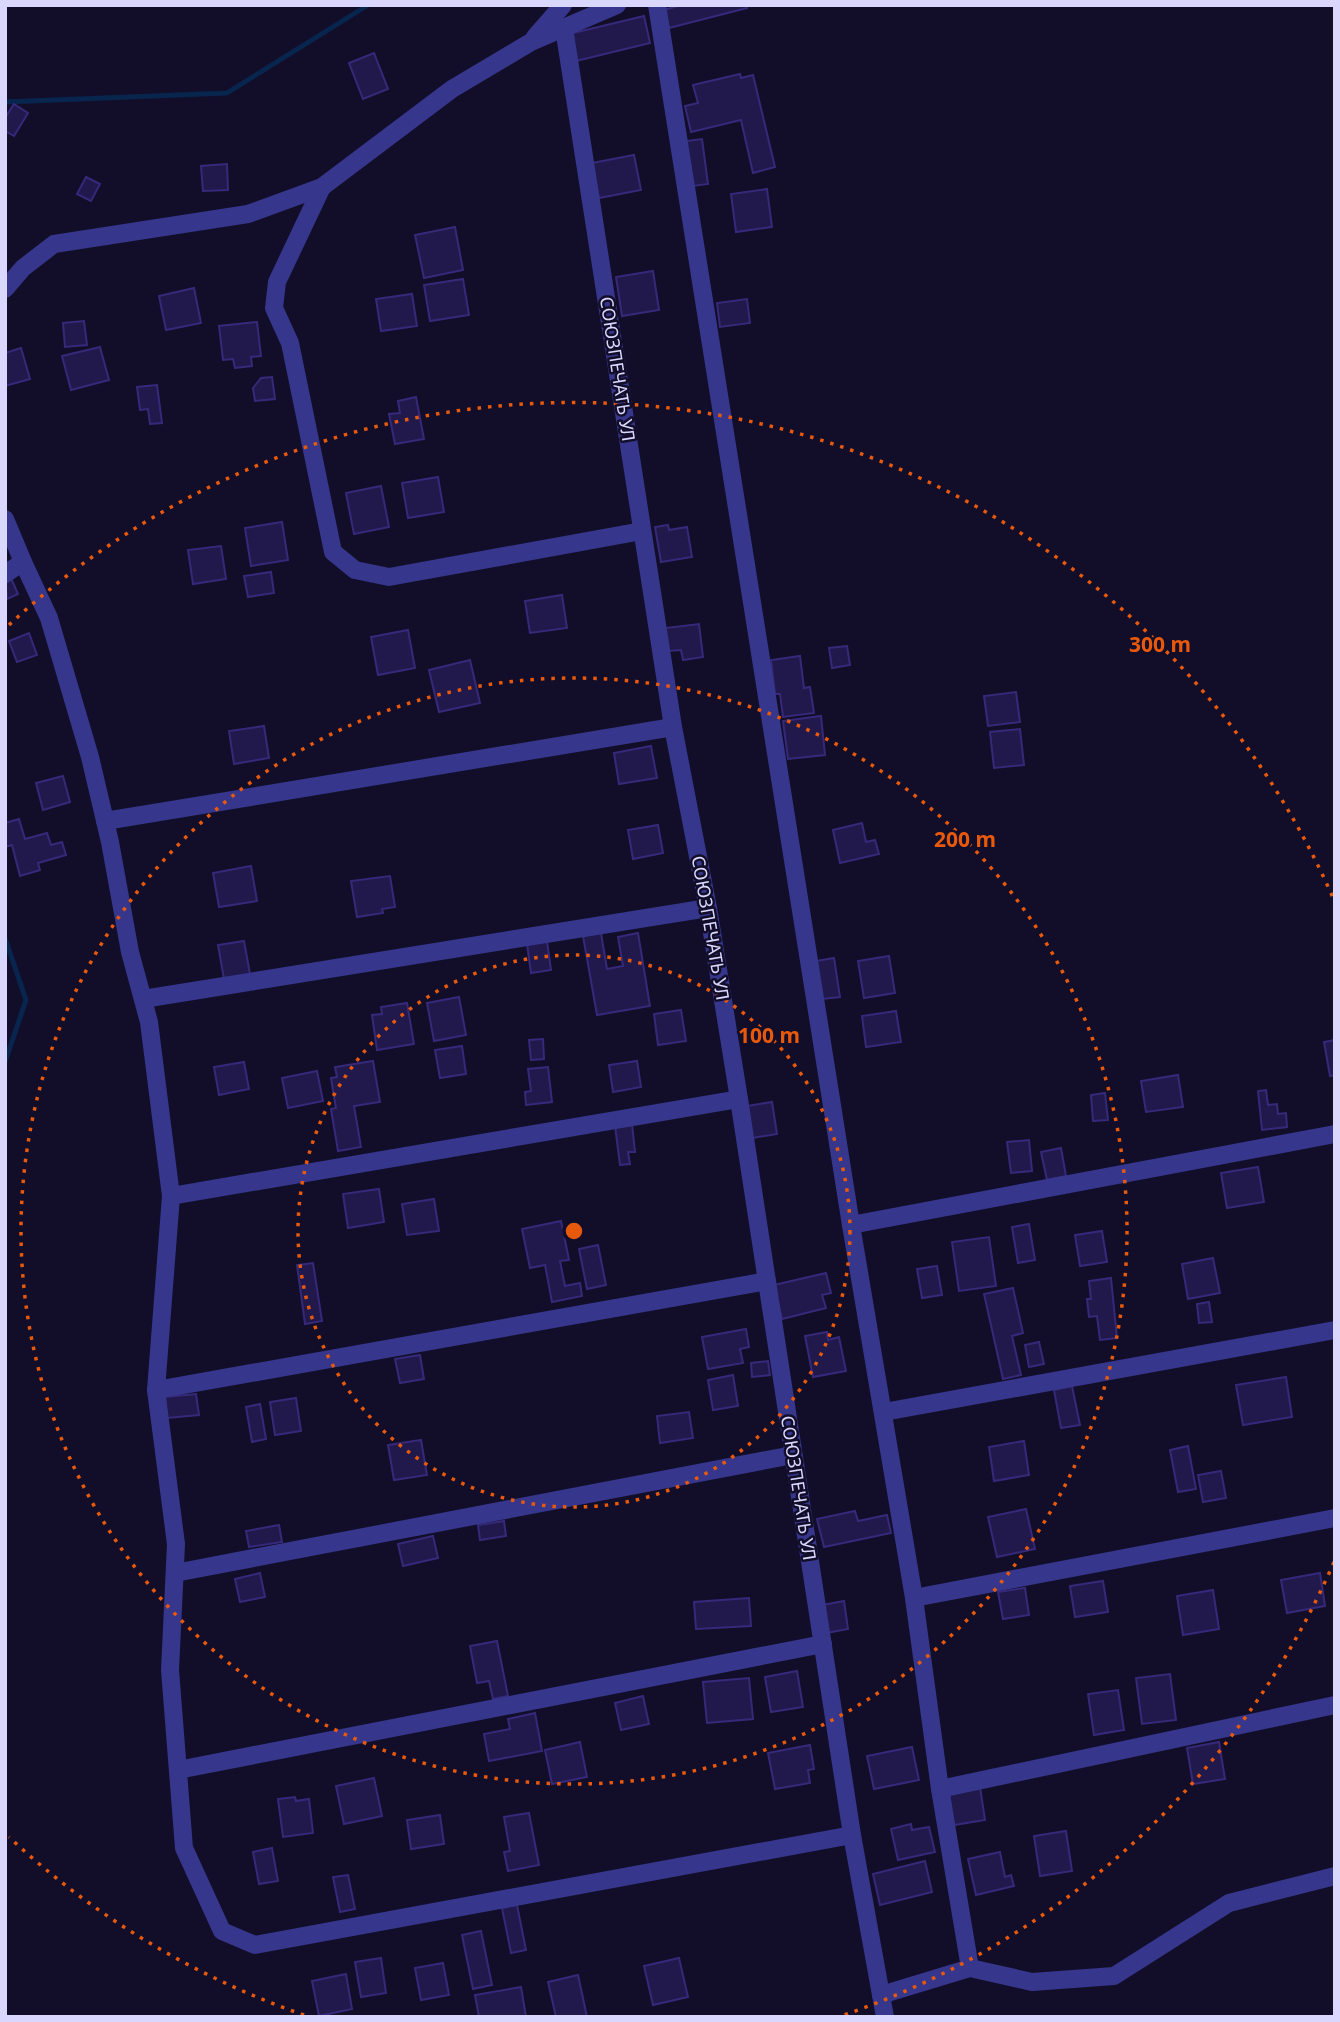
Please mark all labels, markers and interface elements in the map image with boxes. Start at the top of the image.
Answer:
street label: СОЮЗПЕЧАТЬ УЛ [595,295,641,443]
text: 300 m [1129,630,1191,658]
text: 200 m [934,825,996,853]
street label: СОЮЗПЕЧАТЬ УЛ [686,854,735,1002]
text: 100 m [738,1021,800,1049]
centre of rings [562,1219,586,1243]
street label: СОЮЗПЕЧАТЬ УЛ [776,1414,822,1562]

